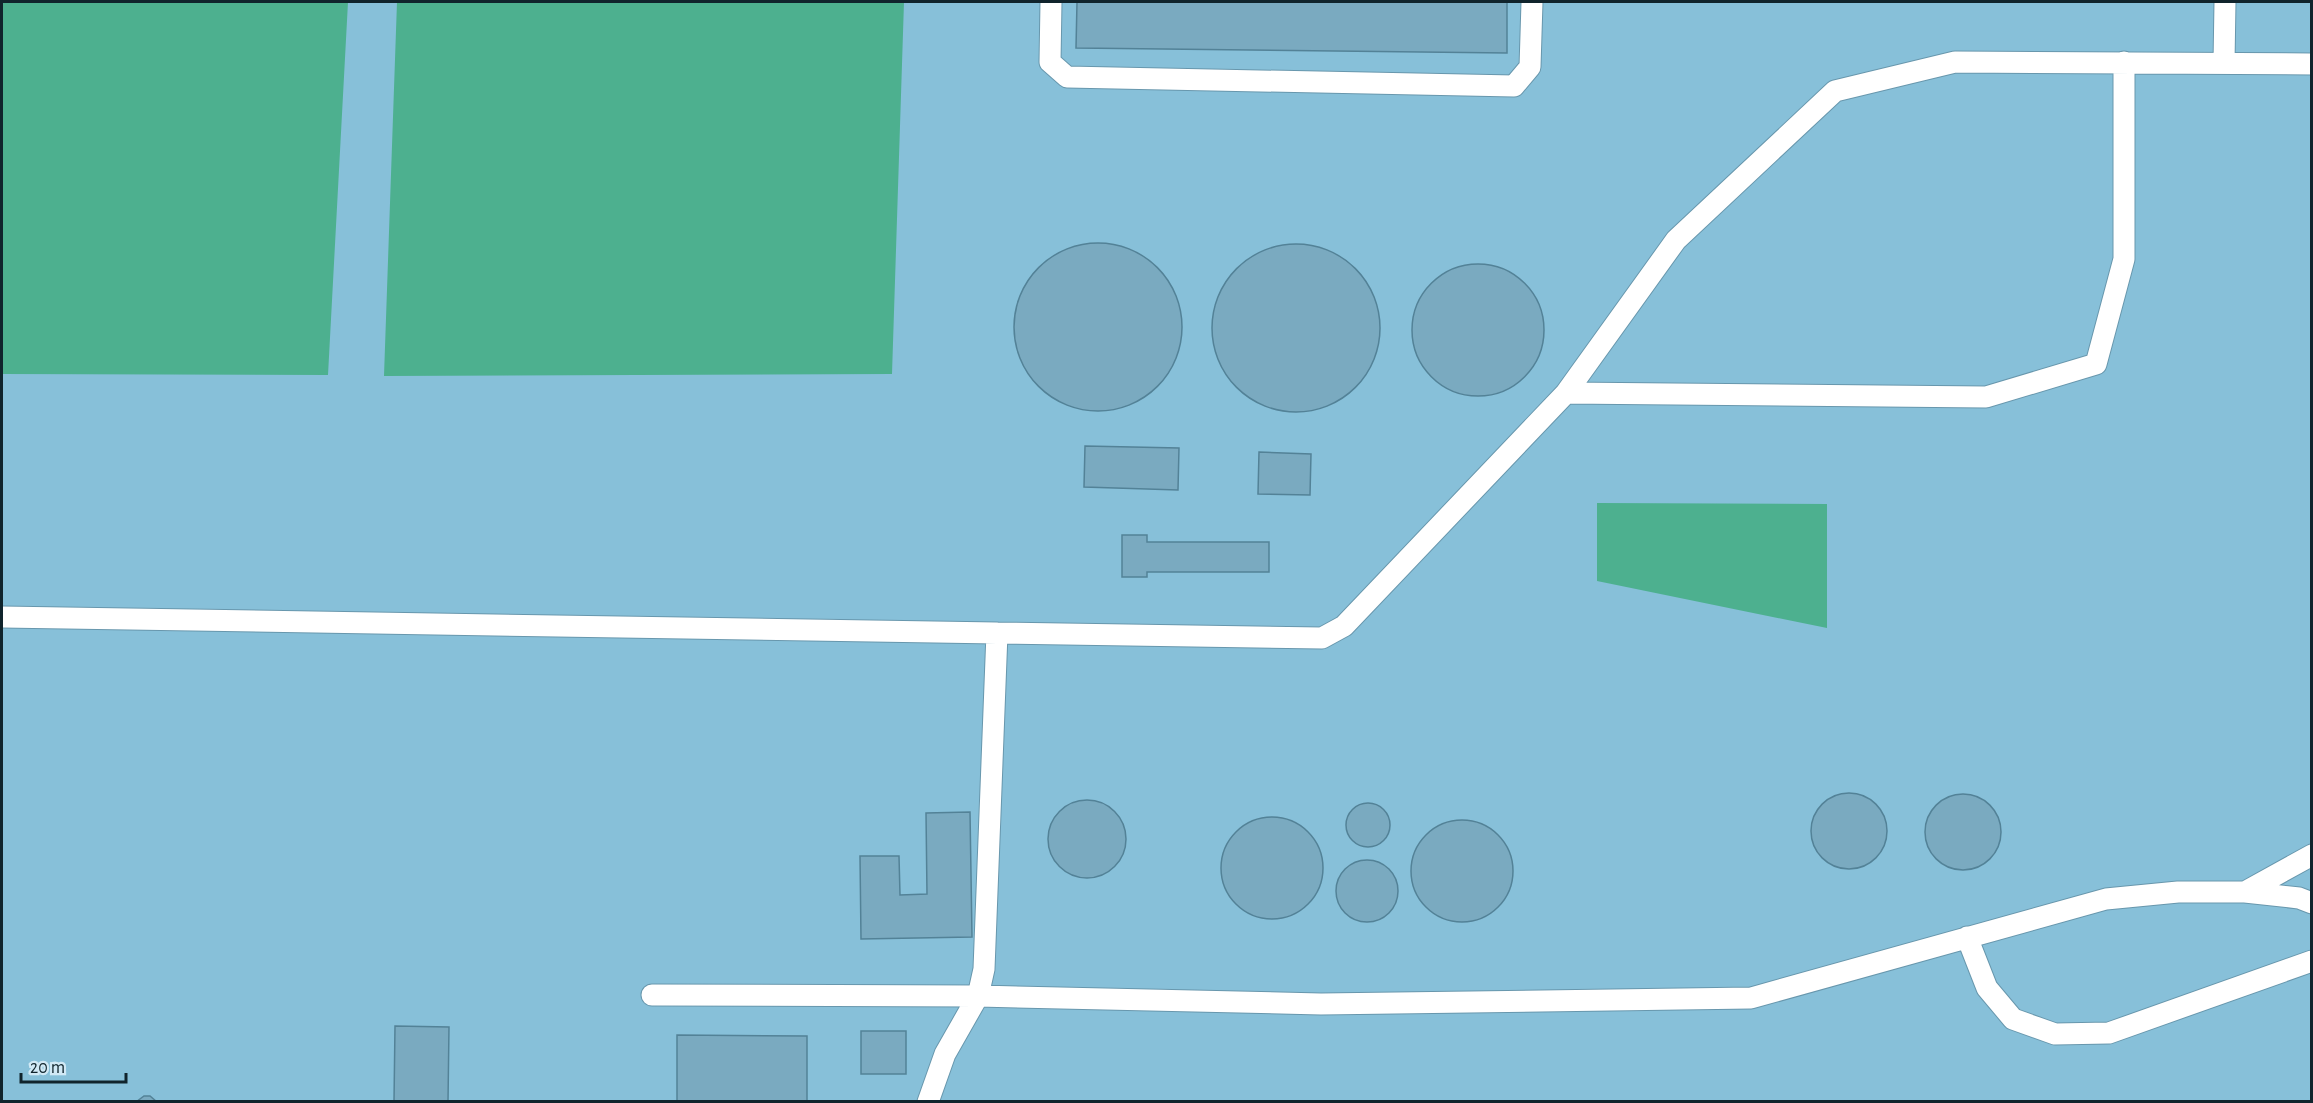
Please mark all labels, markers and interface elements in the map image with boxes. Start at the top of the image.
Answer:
scale bar [21,1046,126,1084]
text: 20 m [30,1059,65,1077]

